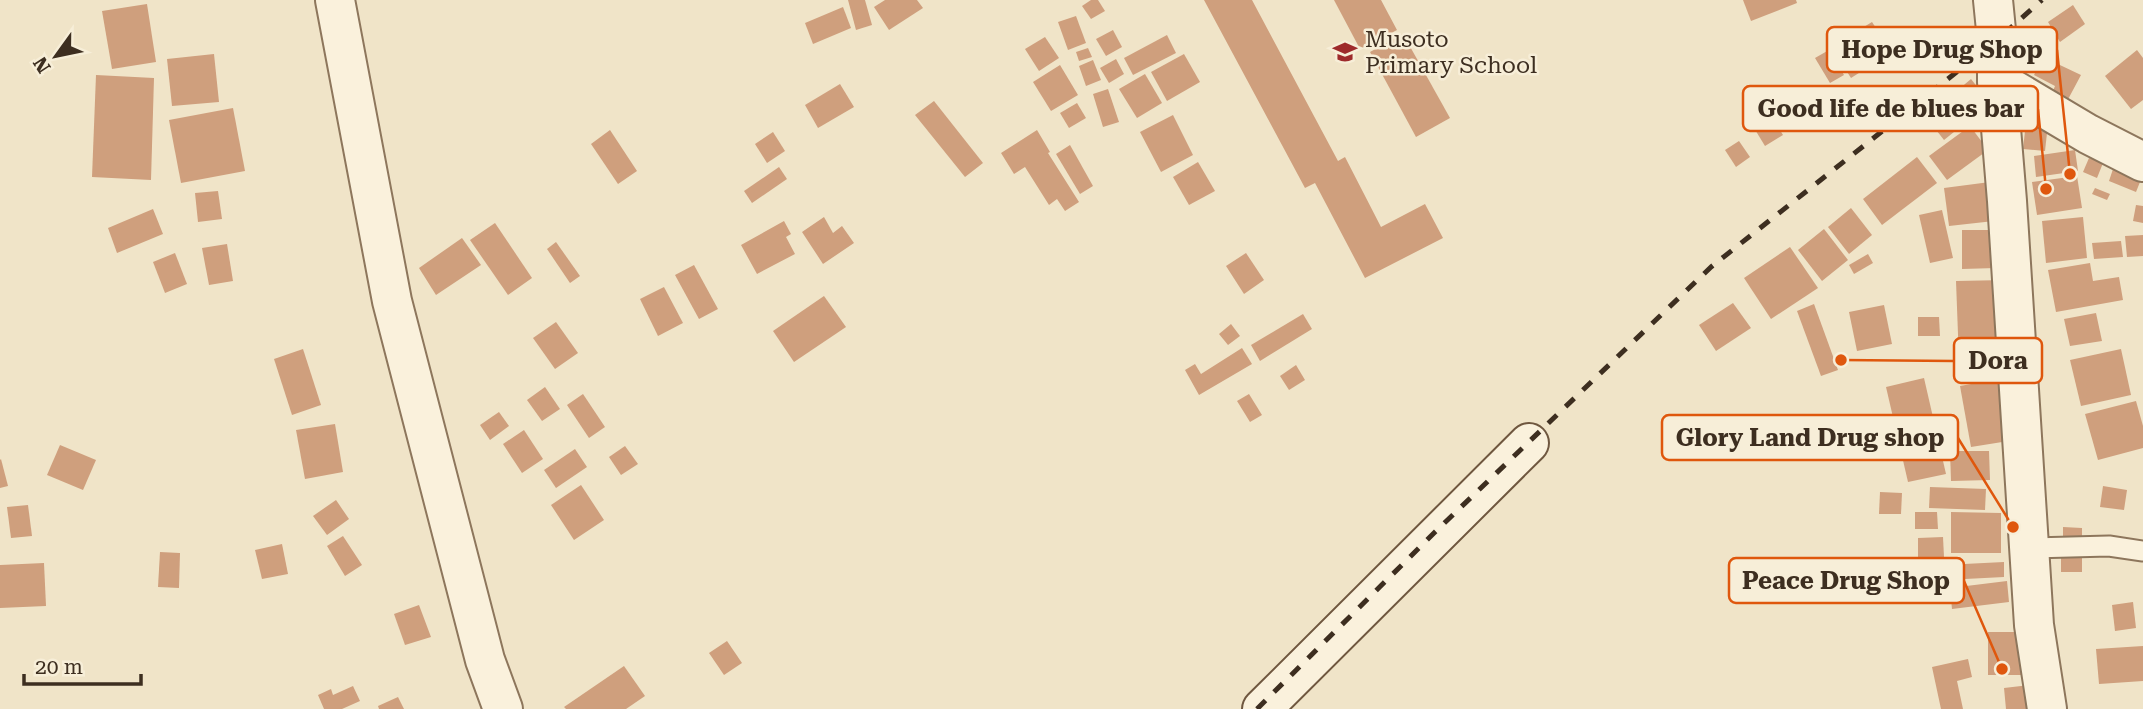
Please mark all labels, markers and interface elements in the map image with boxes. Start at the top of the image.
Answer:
north arrow [21,21,91,91]
place label: Musoto Primary School [1365,26,1537,79]
callout: Hope Drug Shop [1827,27,2057,72]
text: Hope Drug Shop [1841,36,2043,64]
school or university icon: Musoto Primary School [1331,38,1359,66]
text: N [28,52,56,77]
callout: Good life de blues bar [1743,86,2038,131]
text: Good life de blues bar [1757,95,2025,123]
callout: Dora [1954,338,2042,383]
text: Dora [1968,347,2028,375]
callout: Glory Land Drug shop [1662,415,1958,460]
text: Glory Land Drug shop [1676,424,1944,452]
callout: Peace Drug Shop [1729,558,1964,603]
text: Peace Drug Shop [1742,567,1950,595]
scale bar [24,642,142,686]
text: 20 m [35,655,83,679]

